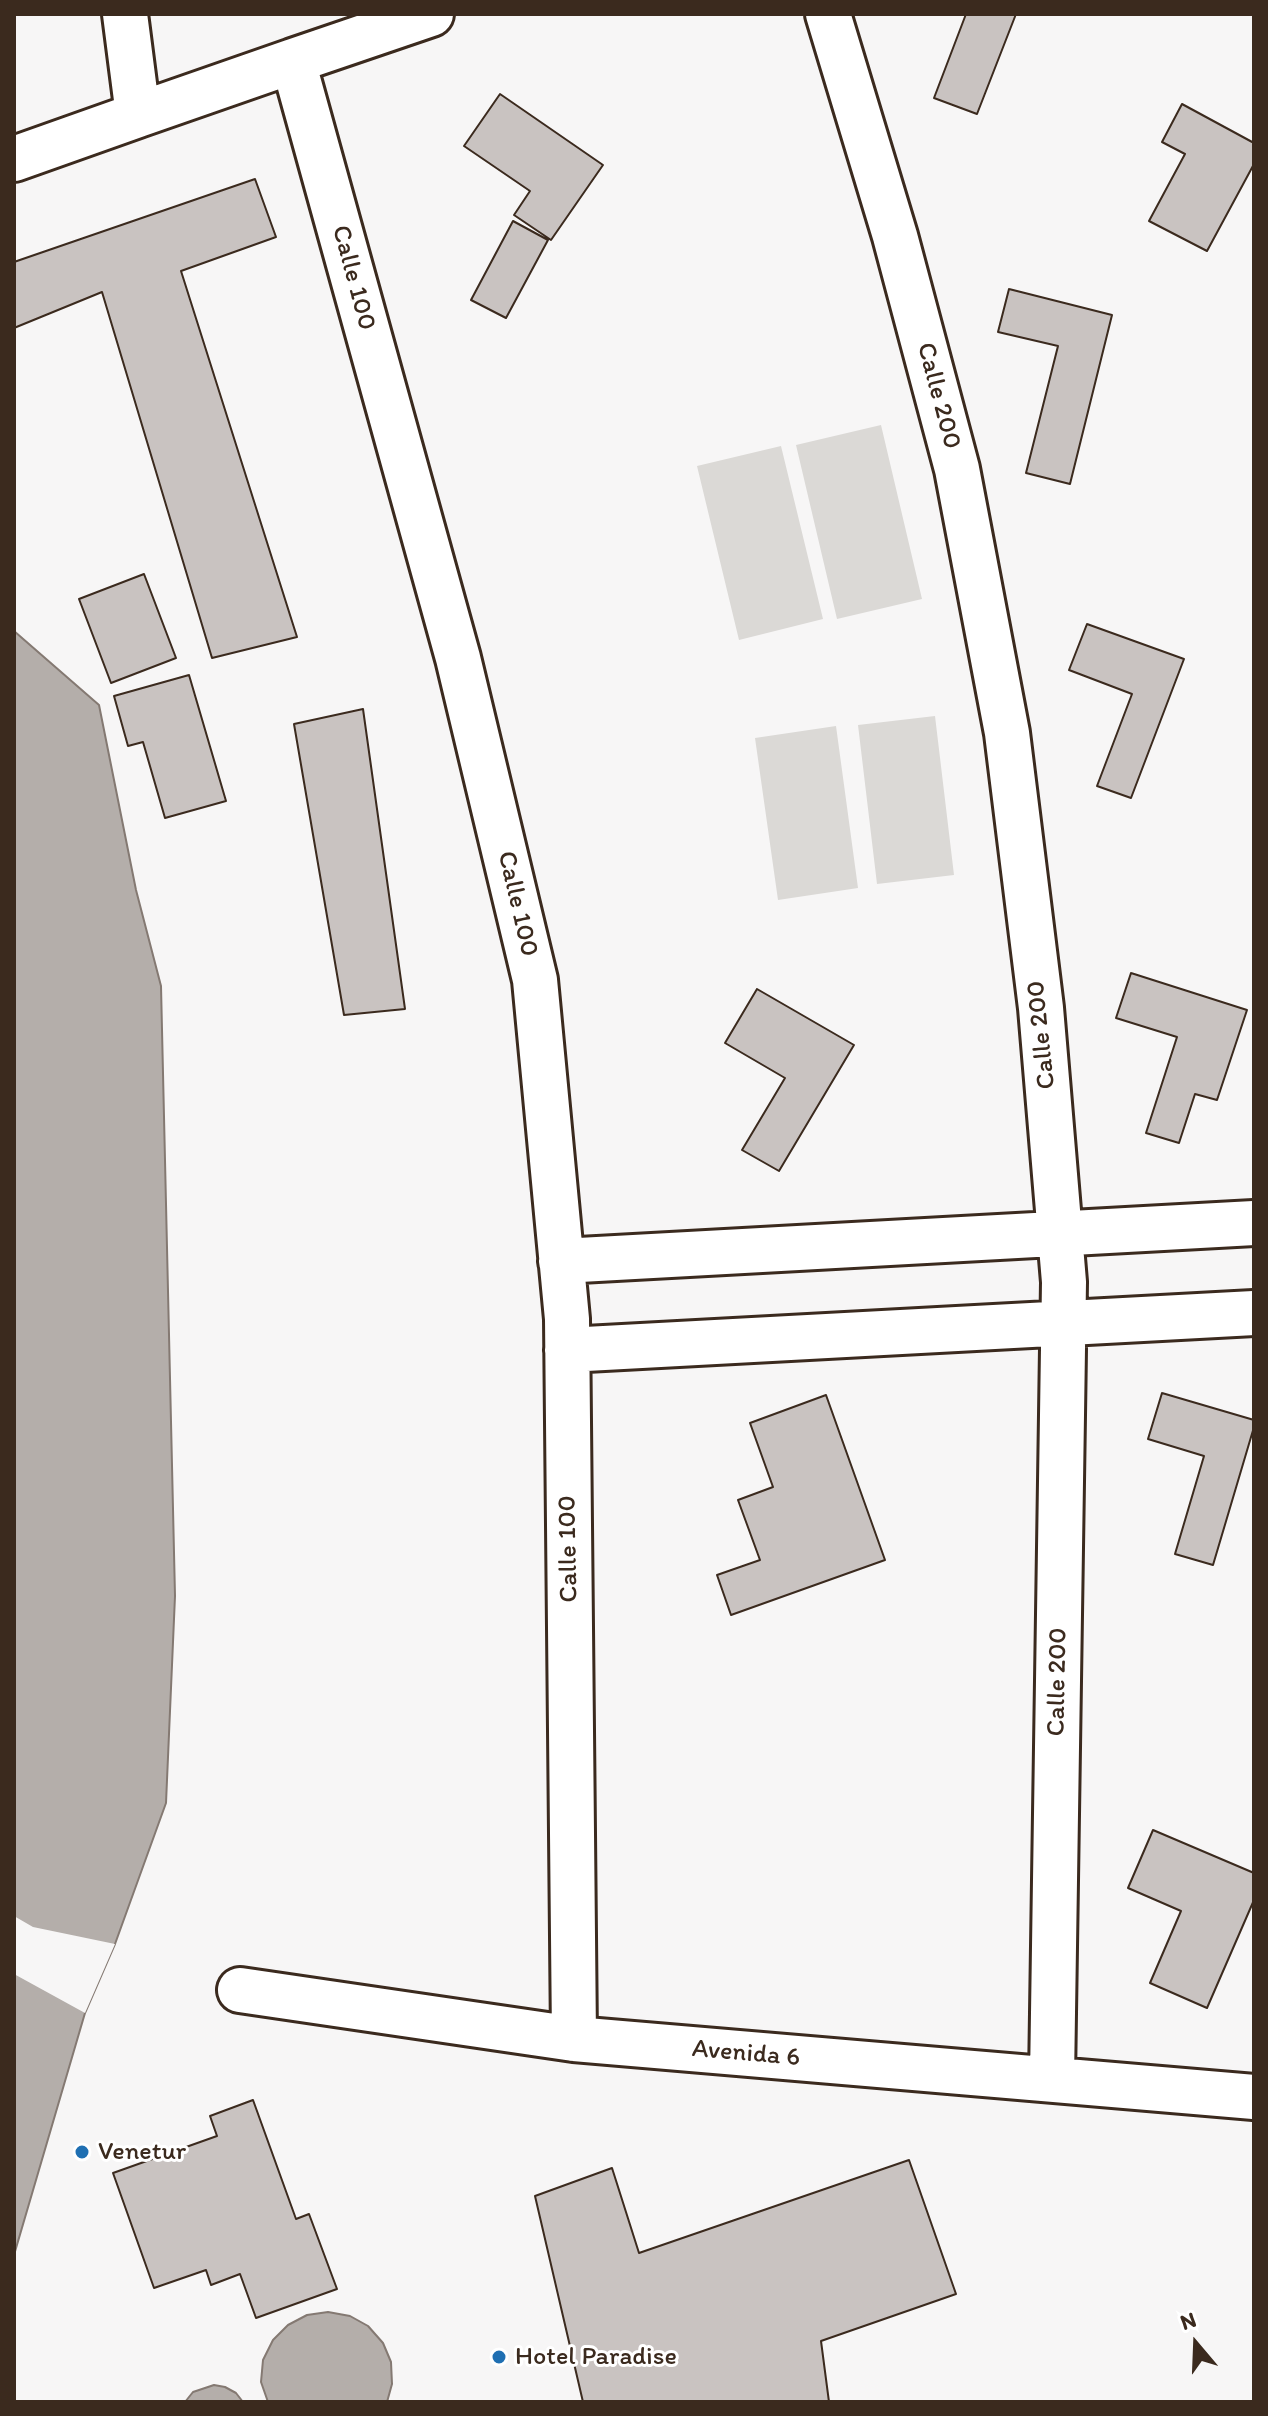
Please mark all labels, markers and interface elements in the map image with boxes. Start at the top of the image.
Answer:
street label: Calle 100 [324,222,382,334]
street label: Calle 200 [909,339,967,453]
street label: Calle 100 [490,848,544,960]
street label: Calle 200 [1021,979,1063,1091]
street label: Calle 100 [552,1495,586,1603]
street label: Calle 200 [1041,1627,1075,1737]
street label: Avenida 6 [691,2034,801,2074]
place label: Venetur [98,2136,186,2168]
marker: Venetur [73,2143,91,2161]
north arrow [1156,2304,1236,2384]
text: N [1177,2306,1199,2336]
place label: Hotel Paradise [515,2341,677,2373]
marker: Hotel Paradise [490,2348,508,2366]

